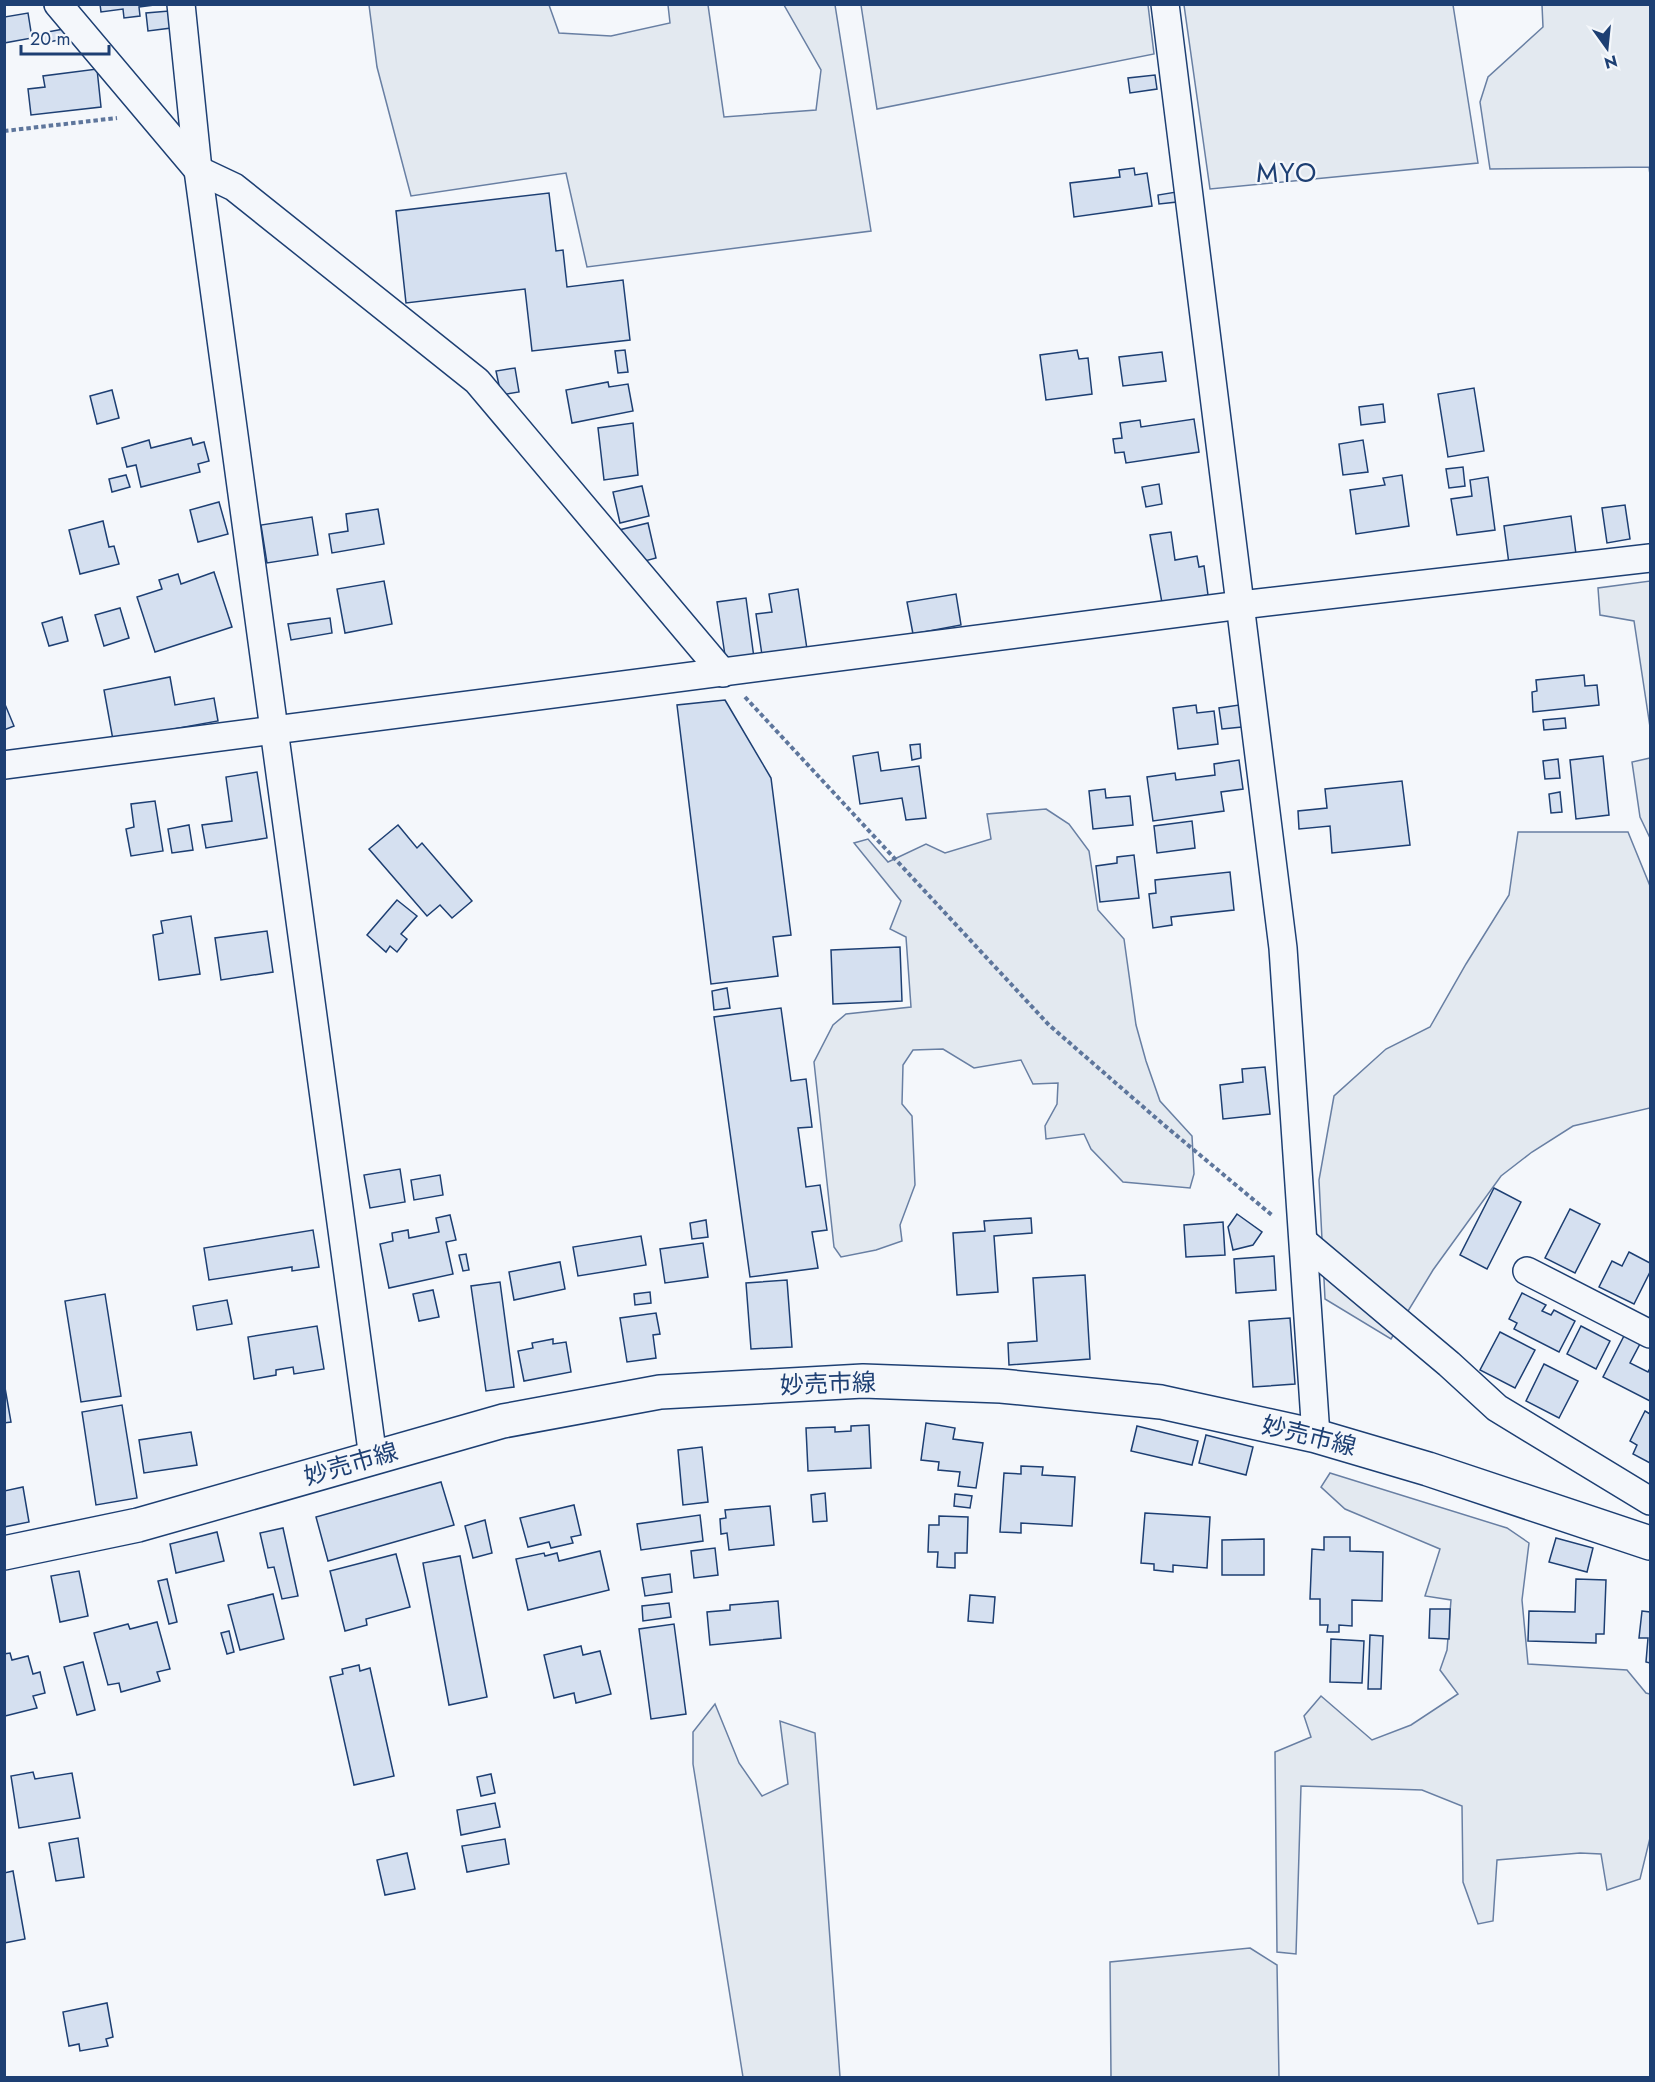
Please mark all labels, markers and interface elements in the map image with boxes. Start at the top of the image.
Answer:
scale bar [21,18,110,56]
north arrow [1577,18,1637,78]
text: 20 m [30,26,70,52]
text: N [1602,49,1620,75]
district label: MYO [1256,153,1318,192]
street label: 妙売市線 [779,1364,877,1403]
street label: 妙売市線 [1258,1407,1360,1464]
street label: 妙売市線 [300,1433,402,1494]

